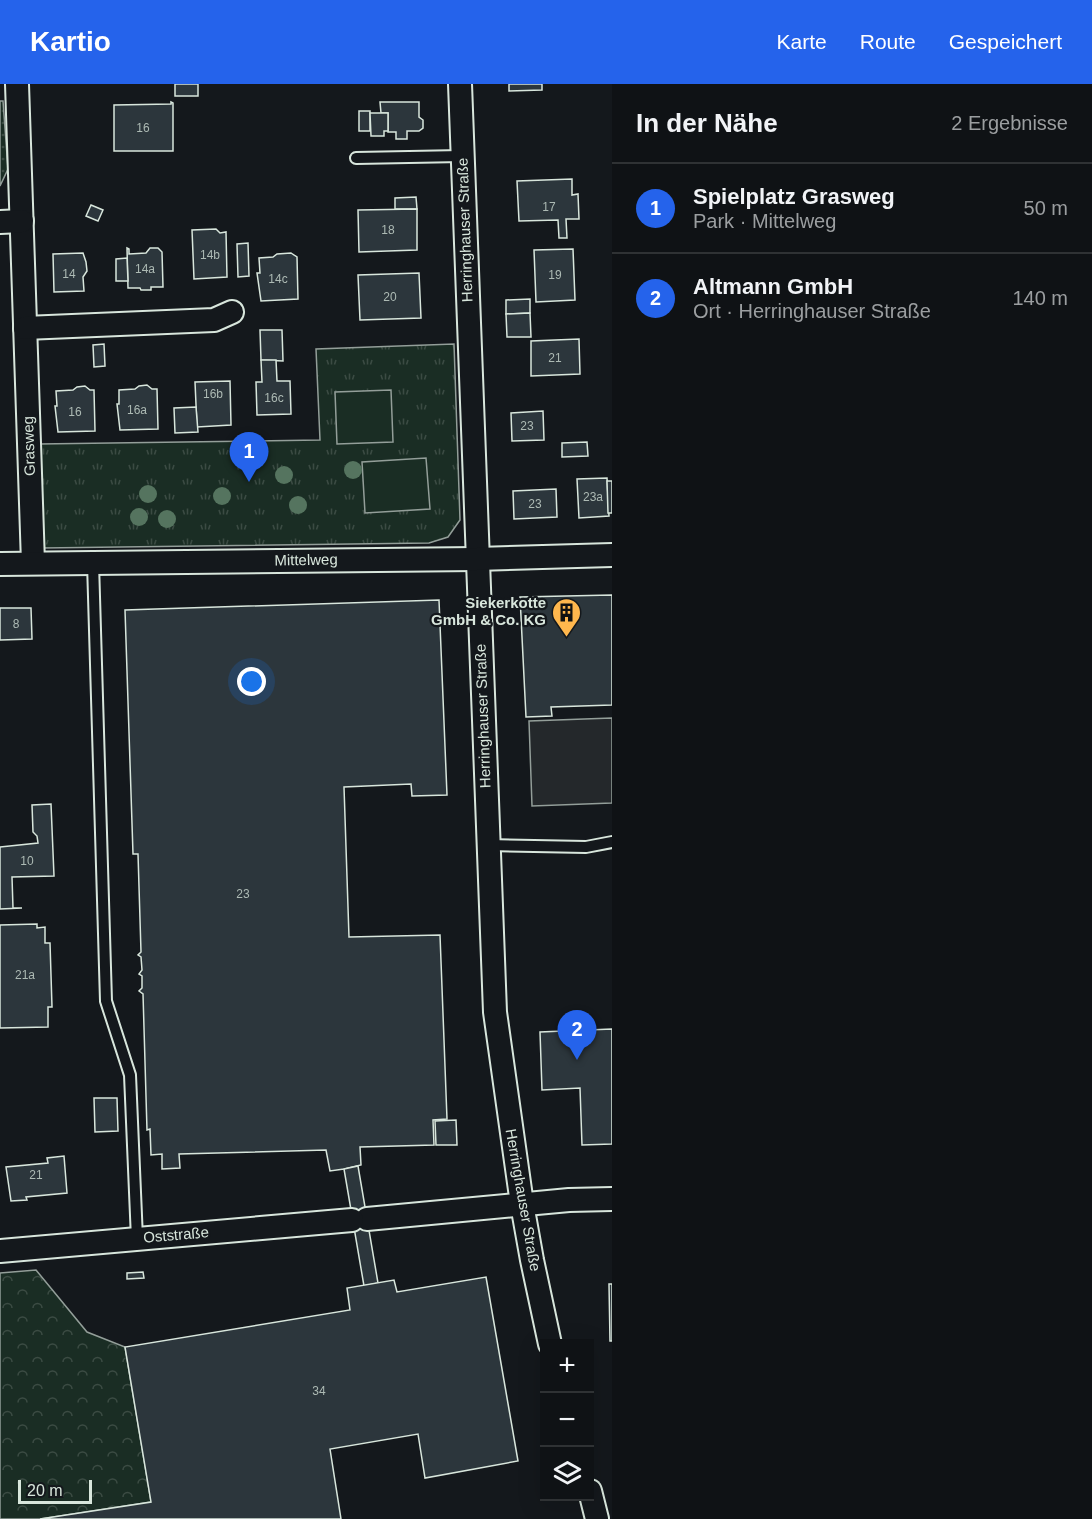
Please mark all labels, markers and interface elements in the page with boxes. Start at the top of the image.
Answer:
text: Kartio [30,26,111,57]
text: Karte [777,30,827,53]
text: Route [860,30,916,53]
text: Gespeichert [949,30,1062,53]
text: In der Nähe [636,108,778,138]
text: 2 Ergebnisse [951,112,1068,134]
house number: 16 [136,121,150,135]
street label: Herringhauser Straße [453,158,476,302]
text: Spielplatz Grasweg [693,184,895,209]
text: 1 [650,197,661,219]
text: 50 m [1024,197,1068,219]
house number: 17 [542,200,556,214]
text: Park · Mittelweg [693,210,836,232]
house number: 18 [381,223,395,237]
house number: 14b [200,248,220,262]
house number: 14a [135,262,155,276]
house number: 14 [62,267,76,281]
house number: 19 [548,268,562,282]
house number: 14c [268,272,288,286]
text: Altmann GmbH [693,274,853,299]
text: 2 [650,287,661,309]
text: 140 m [1012,287,1068,309]
house number: 20 [383,290,397,304]
text: Ort · Herringhauser Straße [693,300,931,322]
house number: 21 [548,351,562,365]
house number: 16b [203,387,223,401]
house number: 16c [264,391,284,405]
house number: 16a [127,403,147,417]
house number: 16 [68,405,82,419]
street label: Grasweg [19,416,38,476]
house number: 23 [520,419,534,433]
pin: 1 [230,432,268,482]
house number: 23a [583,490,603,504]
house number: 23 [528,497,542,511]
street label: Mittelweg [274,550,338,569]
place label: Siekerkotte GmbH & Co. KG [431,594,546,628]
building icon: Siekerkotte GmbH & Co. KG [551,596,583,638]
house number: 8 [13,617,20,631]
street label: Herringhauser Straße [471,644,494,788]
your location [237,667,266,696]
house number: 10 [20,854,34,868]
house number: 23 [236,887,250,901]
house number: 21a [15,968,35,982]
pin: 2 [558,1010,596,1060]
street label: Herringhauser Straße [503,1127,544,1272]
house number: 21 [29,1168,43,1182]
street label: Oststraße [142,1223,210,1246]
map controls [540,1339,594,1501]
button: + [540,1339,594,1393]
house number: 34 [312,1384,326,1398]
button: − [540,1393,594,1447]
button: layers [540,1447,594,1501]
scale bar [18,1477,92,1504]
text: 20 m [27,1482,63,1499]

